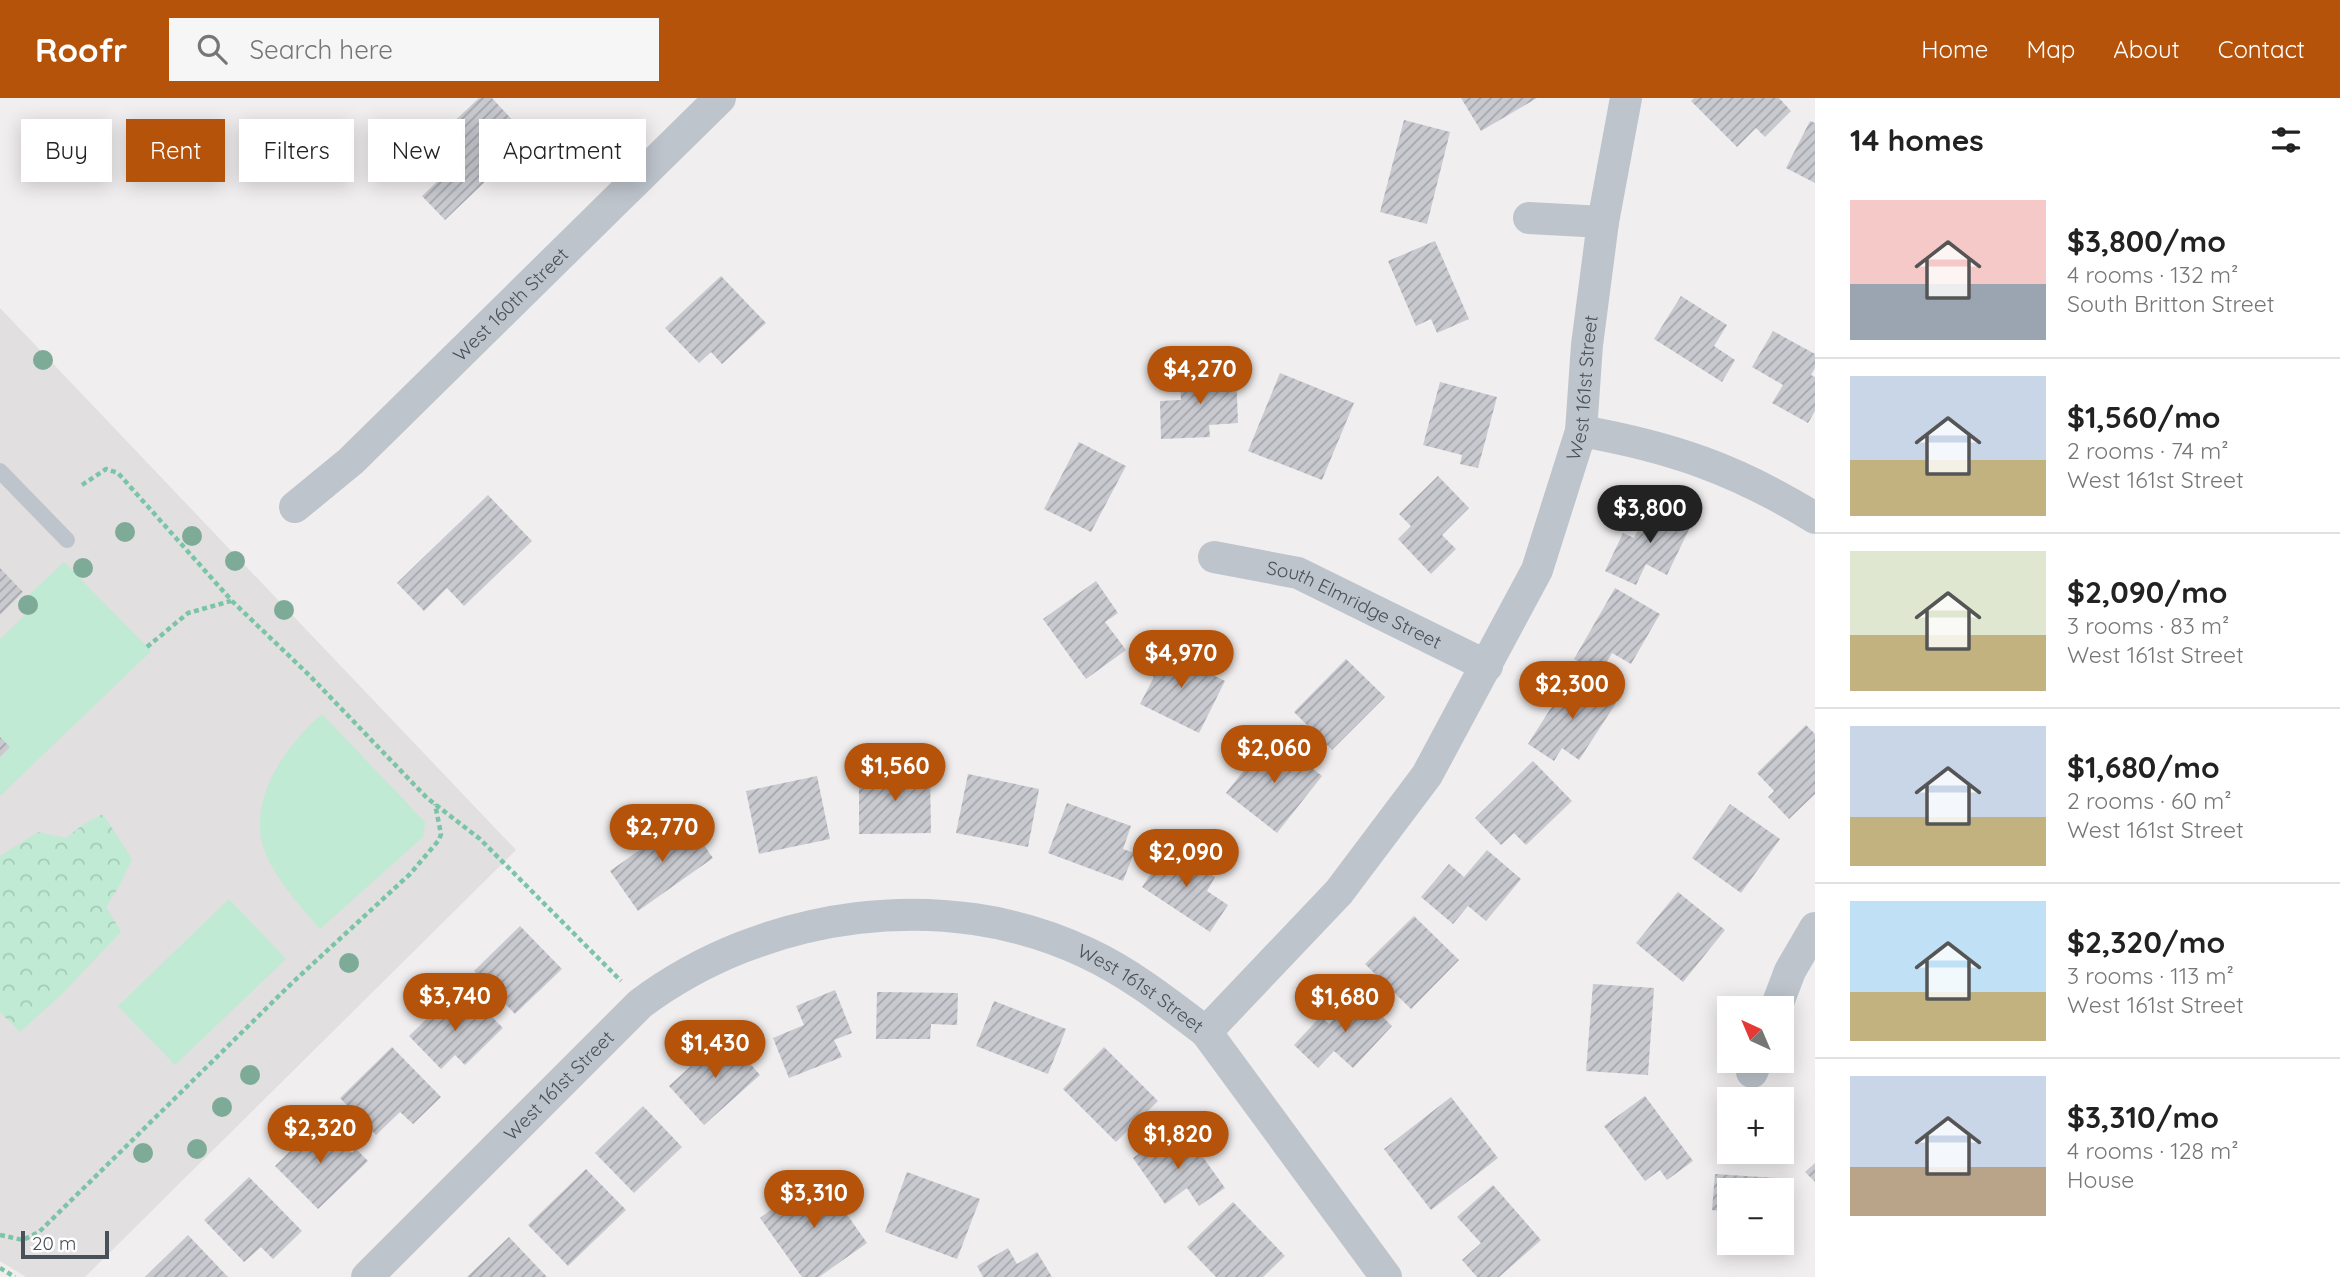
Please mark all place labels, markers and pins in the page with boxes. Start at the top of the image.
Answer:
pin: $4,270 [1143,346,1257,406]
pin: $3,800 [1593,486,1707,545]
pin: $4,970 [1124,630,1238,690]
pin: $2,300 [1515,662,1629,721]
pin: $2,060 [1217,726,1331,785]
pin: $1,560 [838,744,952,803]
pin: $2,770 [605,804,719,864]
pin: $2,090 [1129,830,1243,889]
pin: $3,740 [398,974,512,1033]
pin: $1,680 [1288,974,1402,1034]
pin: $1,430 [658,1020,772,1080]
pin: $2,320 [263,1105,377,1165]
pin: $1,820 [1121,1112,1235,1171]
pin: $3,310 [757,1170,871,1230]

